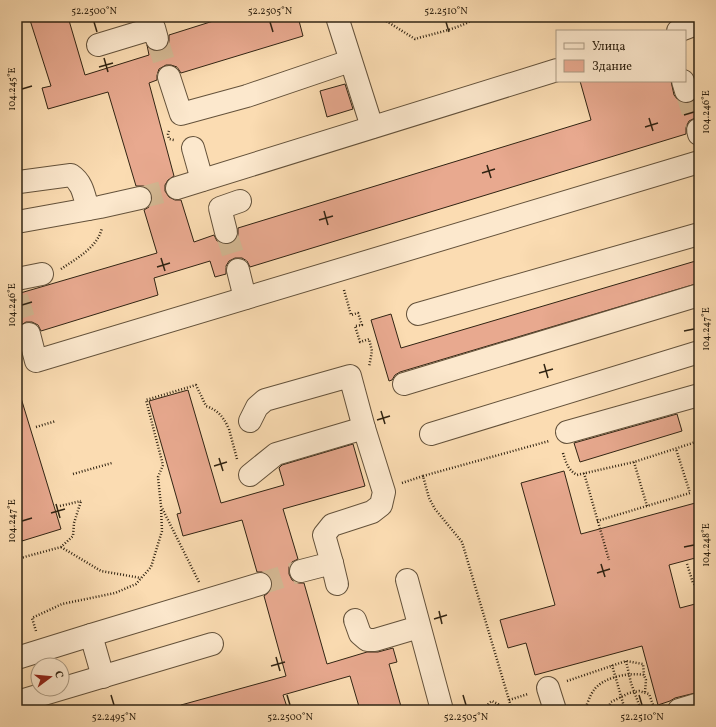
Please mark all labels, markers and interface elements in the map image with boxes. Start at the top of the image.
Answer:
text: 52.2500°N [71,4,117,18]
text: 52.2505°N [248,4,293,18]
text: 52.2510°N [424,4,468,18]
legend [556,30,686,82]
text: Улица [592,39,625,55]
text: Здание [592,59,632,75]
text: 104.245°E [5,67,19,111]
text: 104.246°E [699,90,713,134]
text: 104.246°E [5,283,19,327]
text: 104.247°E [699,307,713,351]
text: 104.247°E [5,499,19,543]
text: 104.248°E [699,523,713,567]
north arrow [30,657,70,697]
text: С [50,669,66,680]
text: 52.2495°N [92,710,137,724]
text: 52.2500°N [267,710,313,724]
text: 52.2505°N [444,710,489,724]
text: 52.2510°N [620,710,664,724]

